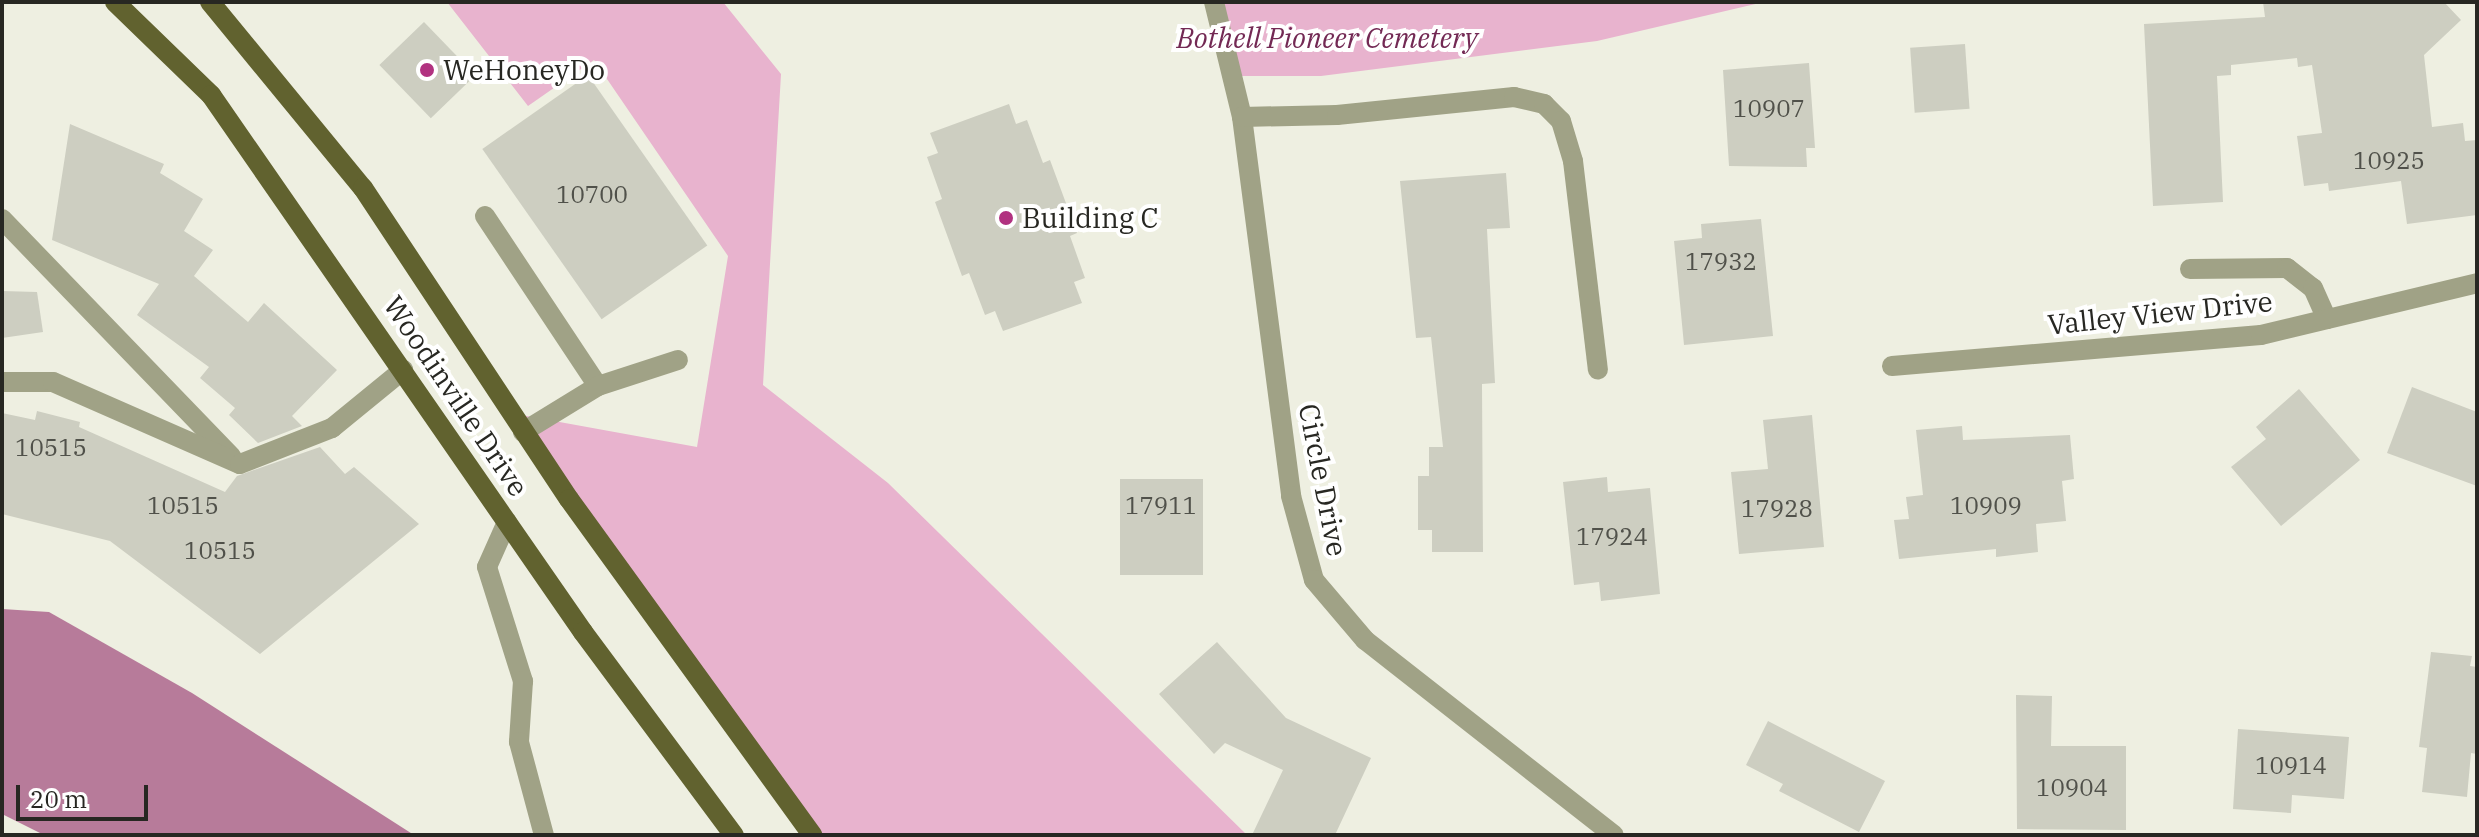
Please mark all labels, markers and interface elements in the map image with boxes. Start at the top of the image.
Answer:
park label: Bothell Pioneer Cemetery [1176,21,1478,55]
place label: WeHoneyDo [443,53,605,87]
marker: WeHoneyDo [418,61,436,79]
house number: 10907 [1733,95,1805,123]
house number: 10925 [2353,147,2425,175]
house number: 10700 [556,181,628,209]
place label: Building C [1022,201,1159,235]
marker: Building C [997,209,1015,227]
house number: 17932 [1685,248,1757,276]
street label: Valley View Drive [2046,284,2274,342]
street label: Woodinville Drive [377,290,535,502]
street label: Circle Drive [1292,401,1354,559]
house number: 10515 [15,434,87,462]
house number: 10515 [147,492,219,520]
house number: 17911 [1125,492,1197,520]
house number: 10909 [1950,492,2022,520]
house number: 17928 [1741,495,1813,523]
house number: 17924 [1576,523,1648,551]
house number: 10515 [184,537,256,565]
house number: 10914 [2255,752,2327,780]
scale bar [20,769,152,819]
house number: 10904 [2036,774,2108,802]
text: 20 m [30,783,87,815]

